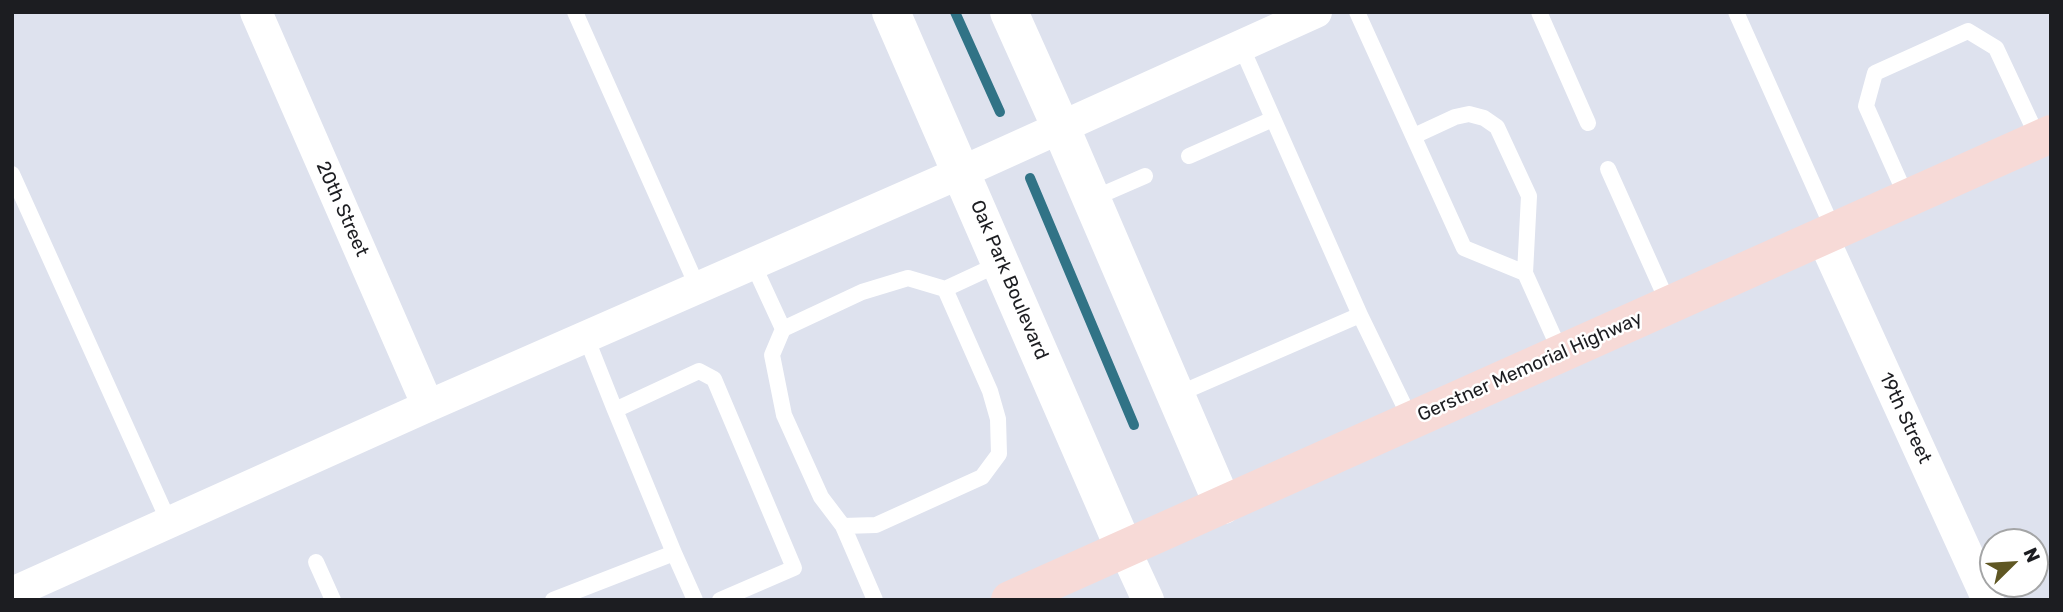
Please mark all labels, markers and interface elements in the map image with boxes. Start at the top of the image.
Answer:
street label: 20th Street [311,158,373,260]
street label: Oak Park Boulevard [965,197,1053,363]
street label: Gerstner Memorial Highway [1414,307,1646,427]
street label: 19th Street [1874,369,1936,467]
north arrow [1979,528,2049,598]
text: N [2019,544,2045,566]

